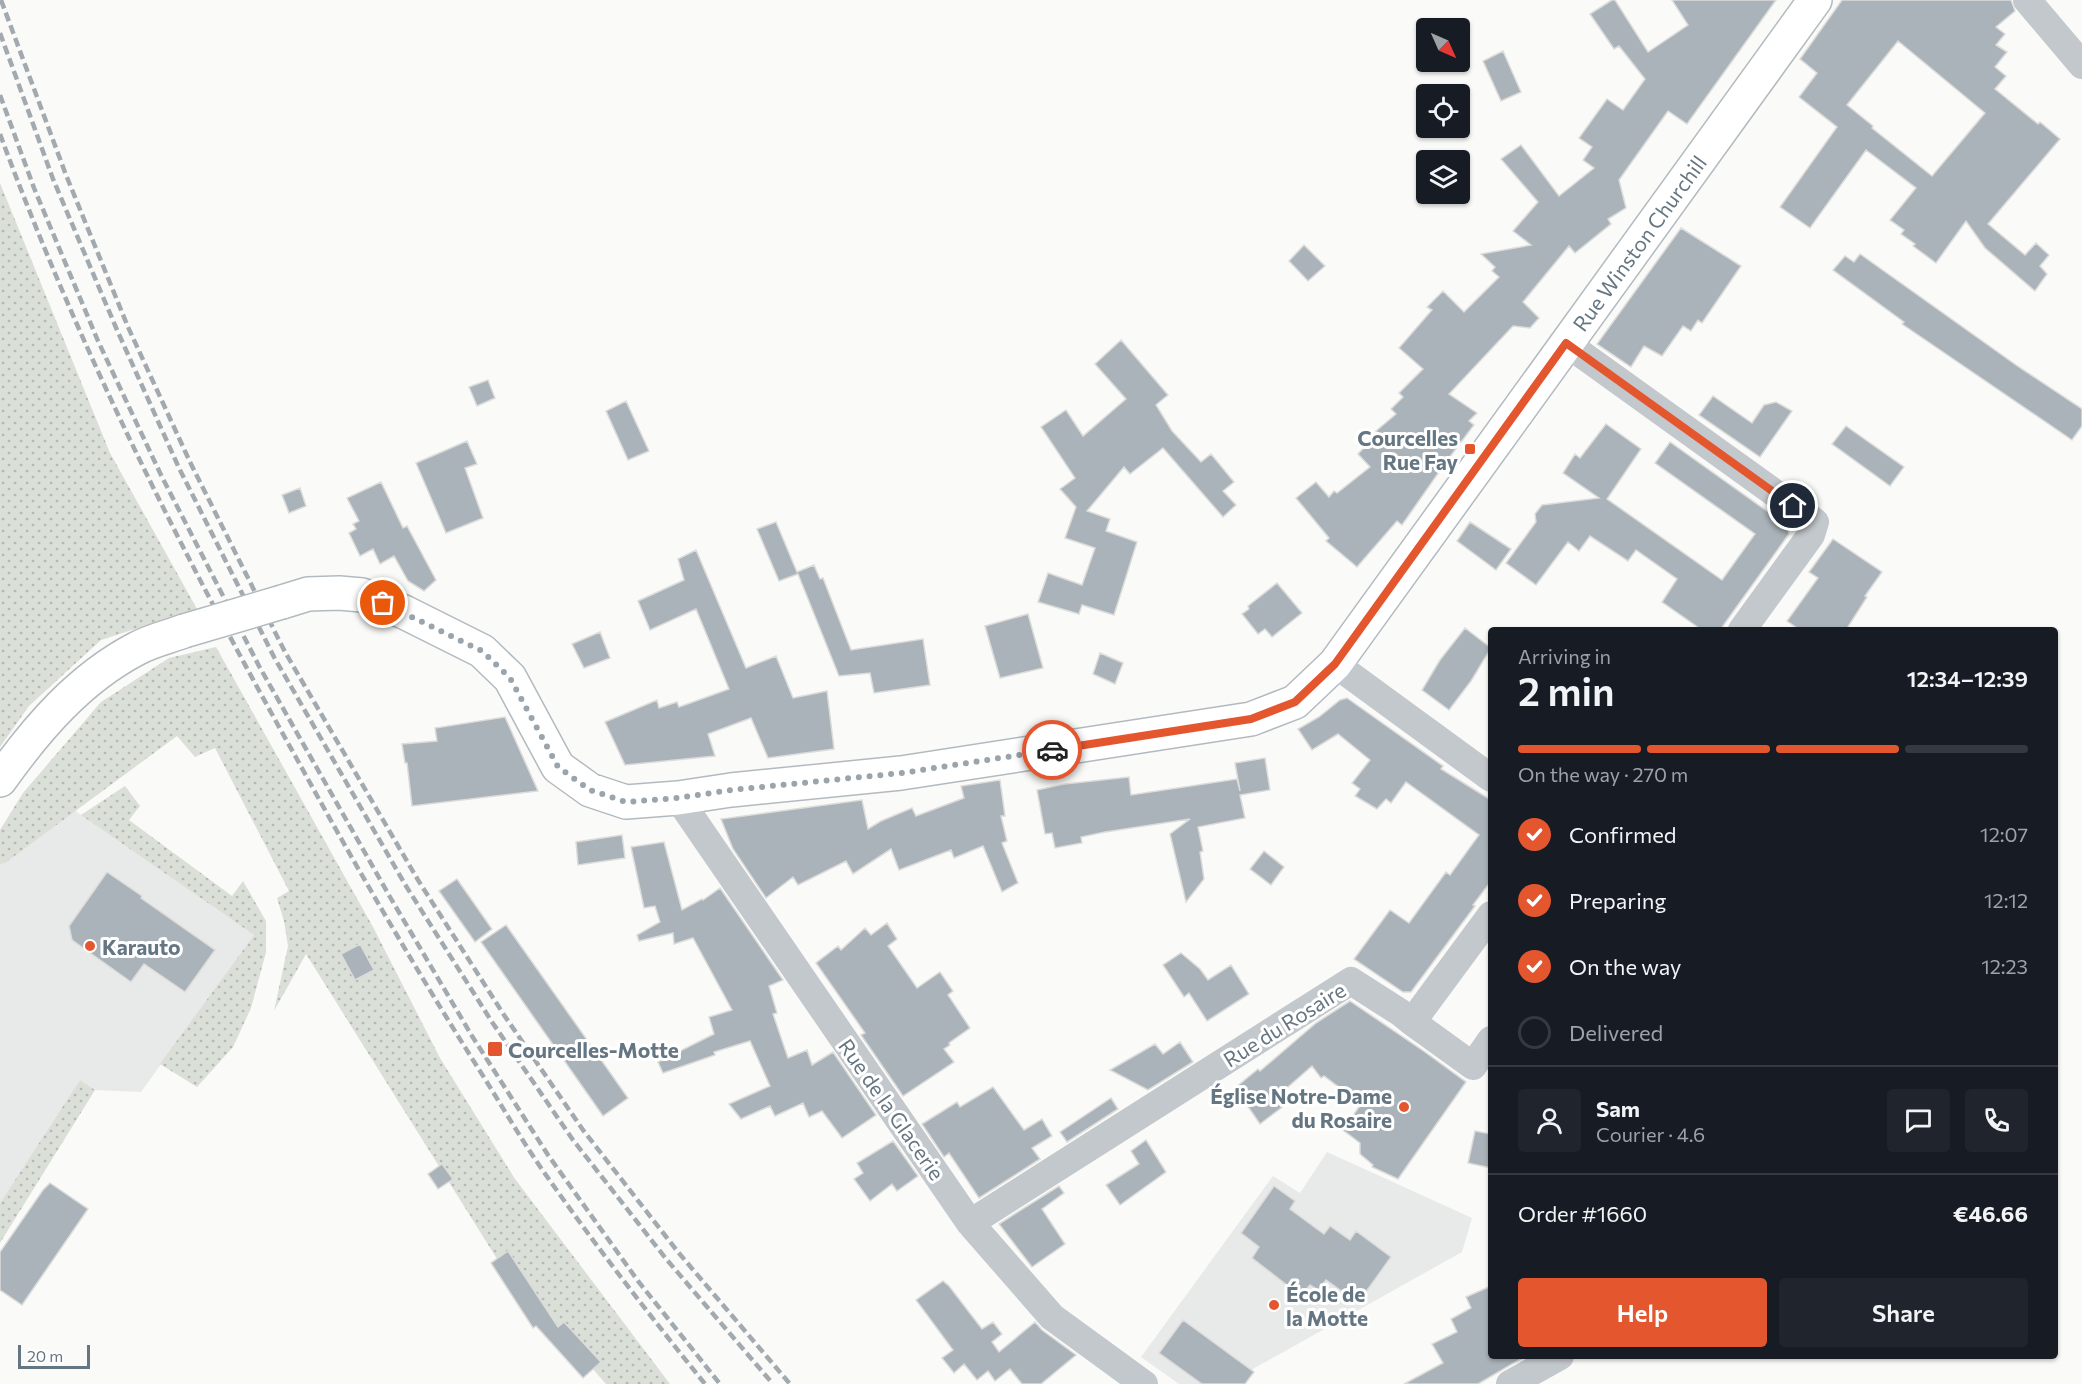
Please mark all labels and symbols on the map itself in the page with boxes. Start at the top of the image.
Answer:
north arrow [1416,18,1470,72]
street label: Rue Winston Churchill [1567,150,1711,336]
place label: Courcelles Rue Fay [1357,425,1458,474]
marker: Courcelles Rue Fay [1463,442,1477,456]
pin [1767,480,1818,531]
pin [357,577,408,628]
courier [1022,720,1082,780]
place label: Karauto [102,934,181,959]
marker: Karauto [83,939,97,953]
street label: Rue du Rosaire [1218,976,1350,1072]
street label: Rue de la Glacerie [834,1034,950,1184]
place label: Courcelles-Motte [508,1037,679,1062]
marker: Courcelles-Motte [486,1040,504,1058]
place label: Église Notre-Dame du Rosaire [1210,1083,1392,1132]
marker: Église Notre-Dame du Rosaire [1397,1100,1411,1114]
place label: École de la Motte [1286,1281,1368,1330]
marker: École de la Motte [1267,1298,1281,1312]
scale bar [18,1342,90,1370]

